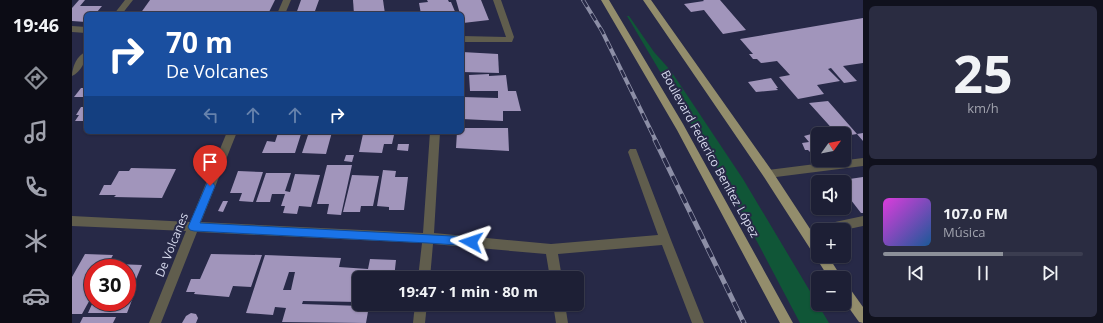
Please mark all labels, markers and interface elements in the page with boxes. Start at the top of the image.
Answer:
text: 19:46 [13,13,59,37]
text: 70 m [166,23,233,61]
icon: right [100,28,152,80]
text: 25 [953,37,1013,108]
text: De Volcanes [166,59,268,83]
icon: directions [22,64,50,92]
street label: Boulevard Federico Benítez López [657,67,764,241]
text: km/h [967,99,999,117]
icon: left [200,104,222,126]
icon: ahead [242,104,264,126]
icon: ahead [284,104,306,126]
icon: right [326,104,348,126]
icon: music [22,118,50,146]
north arrow [811,127,851,167]
map controls [811,127,851,311]
pin [193,145,227,186]
icon: arrive [199,151,221,173]
icon: phone [22,173,50,201]
button: sound [811,175,851,215]
text: 107.0 FM [943,203,1008,223]
street label: De Volcanes [151,210,192,280]
position arrow [450,221,492,263]
button: + [811,223,851,263]
text: Música [943,223,986,241]
icon: climate [22,227,50,255]
speed limit sign: 30 [84,259,136,311]
icon: previous [905,262,927,284]
icon: pause [972,262,994,284]
icon: next [1039,262,1061,284]
button: − [811,271,851,311]
text: 19:47 · 1 min · 80 m [398,281,538,301]
icon: car [22,282,50,310]

